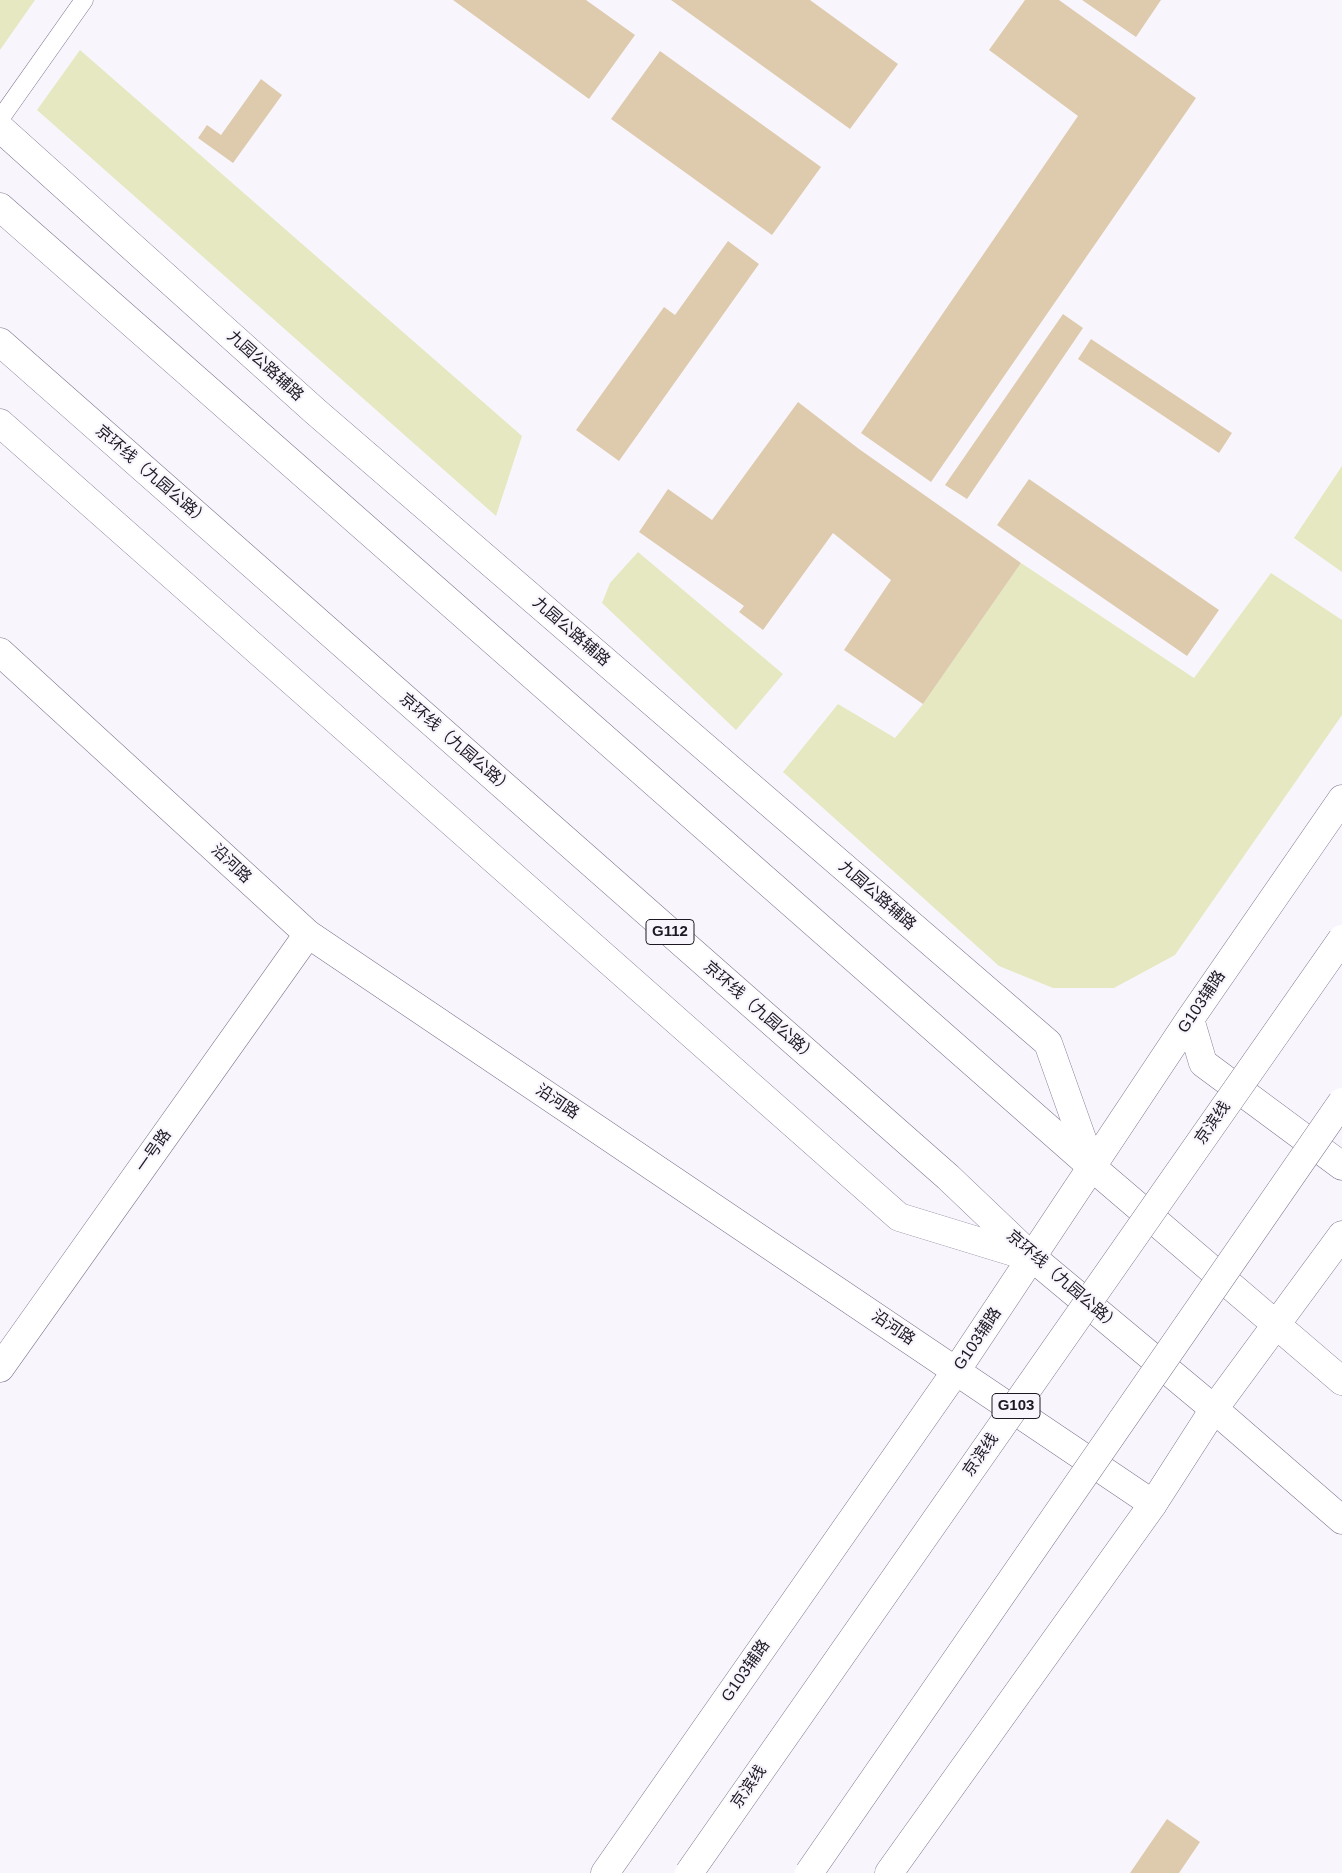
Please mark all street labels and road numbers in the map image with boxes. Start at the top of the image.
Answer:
street label: 九园公路辅路 [223,327,307,405]
street label: 京环线（九园公路） [91,422,213,530]
street label: 九园公路辅路 [528,593,614,671]
street label: 京环线（九园公路） [395,690,517,798]
street label: 沿河路 [207,841,255,887]
street label: 九园公路辅路 [834,857,920,935]
road number: G112 [646,920,694,944]
street label: 京环线（九园公路） [699,958,821,1066]
street label: G103辅路 [1174,967,1230,1037]
street label: 沿河路 [532,1081,582,1123]
street label: 京滨线 [1191,1098,1235,1148]
street label: 一号路 [132,1126,176,1176]
street label: 京环线（九园公路） [1002,1227,1124,1335]
street label: G103辅路 [950,1304,1006,1374]
street label: 沿河路 [868,1307,918,1349]
road number: G103 [992,1394,1040,1418]
street label: 京滨线 [959,1430,1003,1480]
street label: G103辅路 [718,1636,774,1706]
street label: 京滨线 [727,1762,771,1812]

